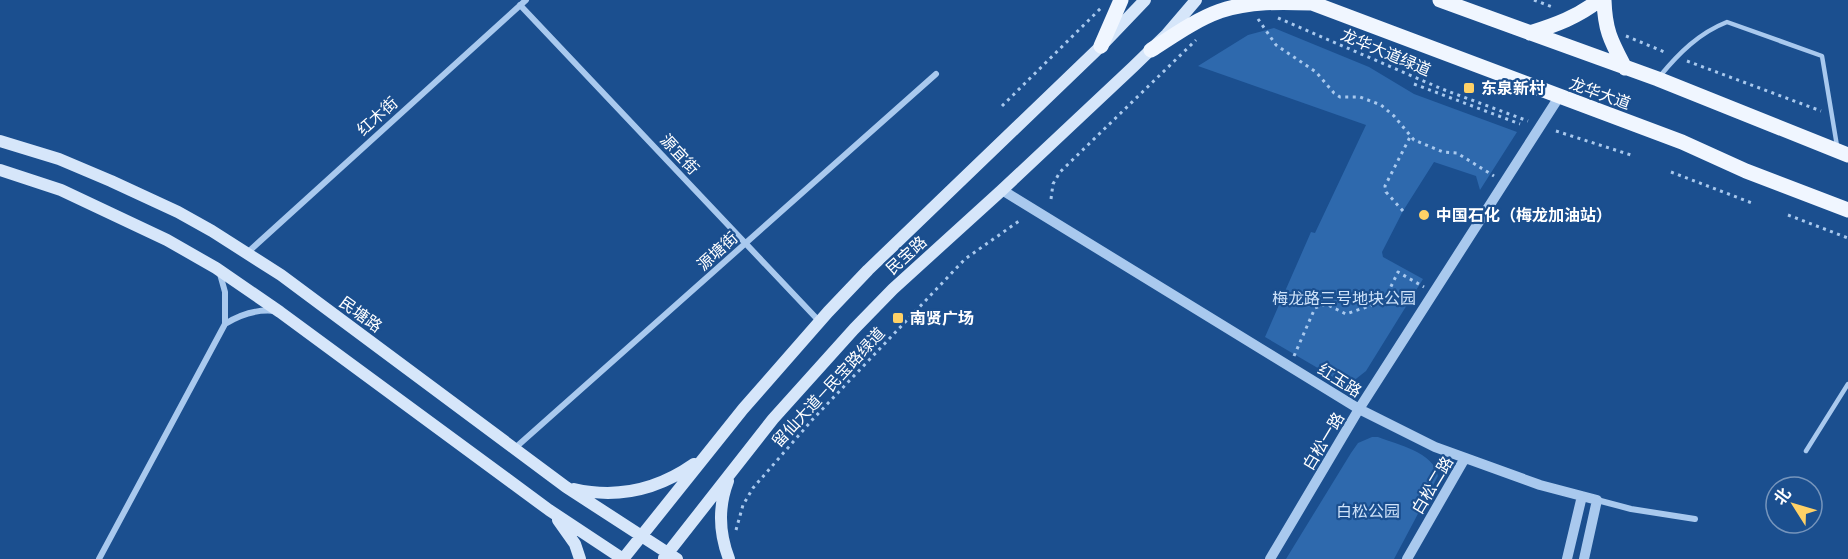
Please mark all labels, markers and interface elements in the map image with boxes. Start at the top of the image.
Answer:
street label: 龙华大道绿道 [1338,25,1434,80]
street label: 龙华大道 [1567,74,1633,113]
place label: 东泉新村 [1481,79,1545,98]
marker: 东泉新村 [1462,81,1476,95]
street label: 红木街 [353,93,402,139]
street label: 源宜街 [656,130,703,178]
place label: 中国石化（梅龙加油站） [1436,206,1612,225]
marker: 中国石化（梅龙加油站） [1417,208,1431,222]
street label: 源塘街 [693,228,742,274]
street label: 民宝路 [882,232,931,278]
park label: 梅龙路三号地块公园 [1272,289,1416,308]
street label: 民塘路 [336,293,386,336]
place label: 南贤广场 [910,309,974,328]
marker: 南贤广场 [891,311,905,325]
street label: 留仙大道—民宝路绿道 [768,324,889,451]
street label: 红玉路 [1314,360,1365,401]
street label: 白松一路 [1299,409,1348,474]
street label: 白松二路 [1408,453,1457,518]
north arrow [1764,475,1824,535]
text: 北 [1770,484,1795,508]
park label: 白松公园 [1336,502,1400,521]

